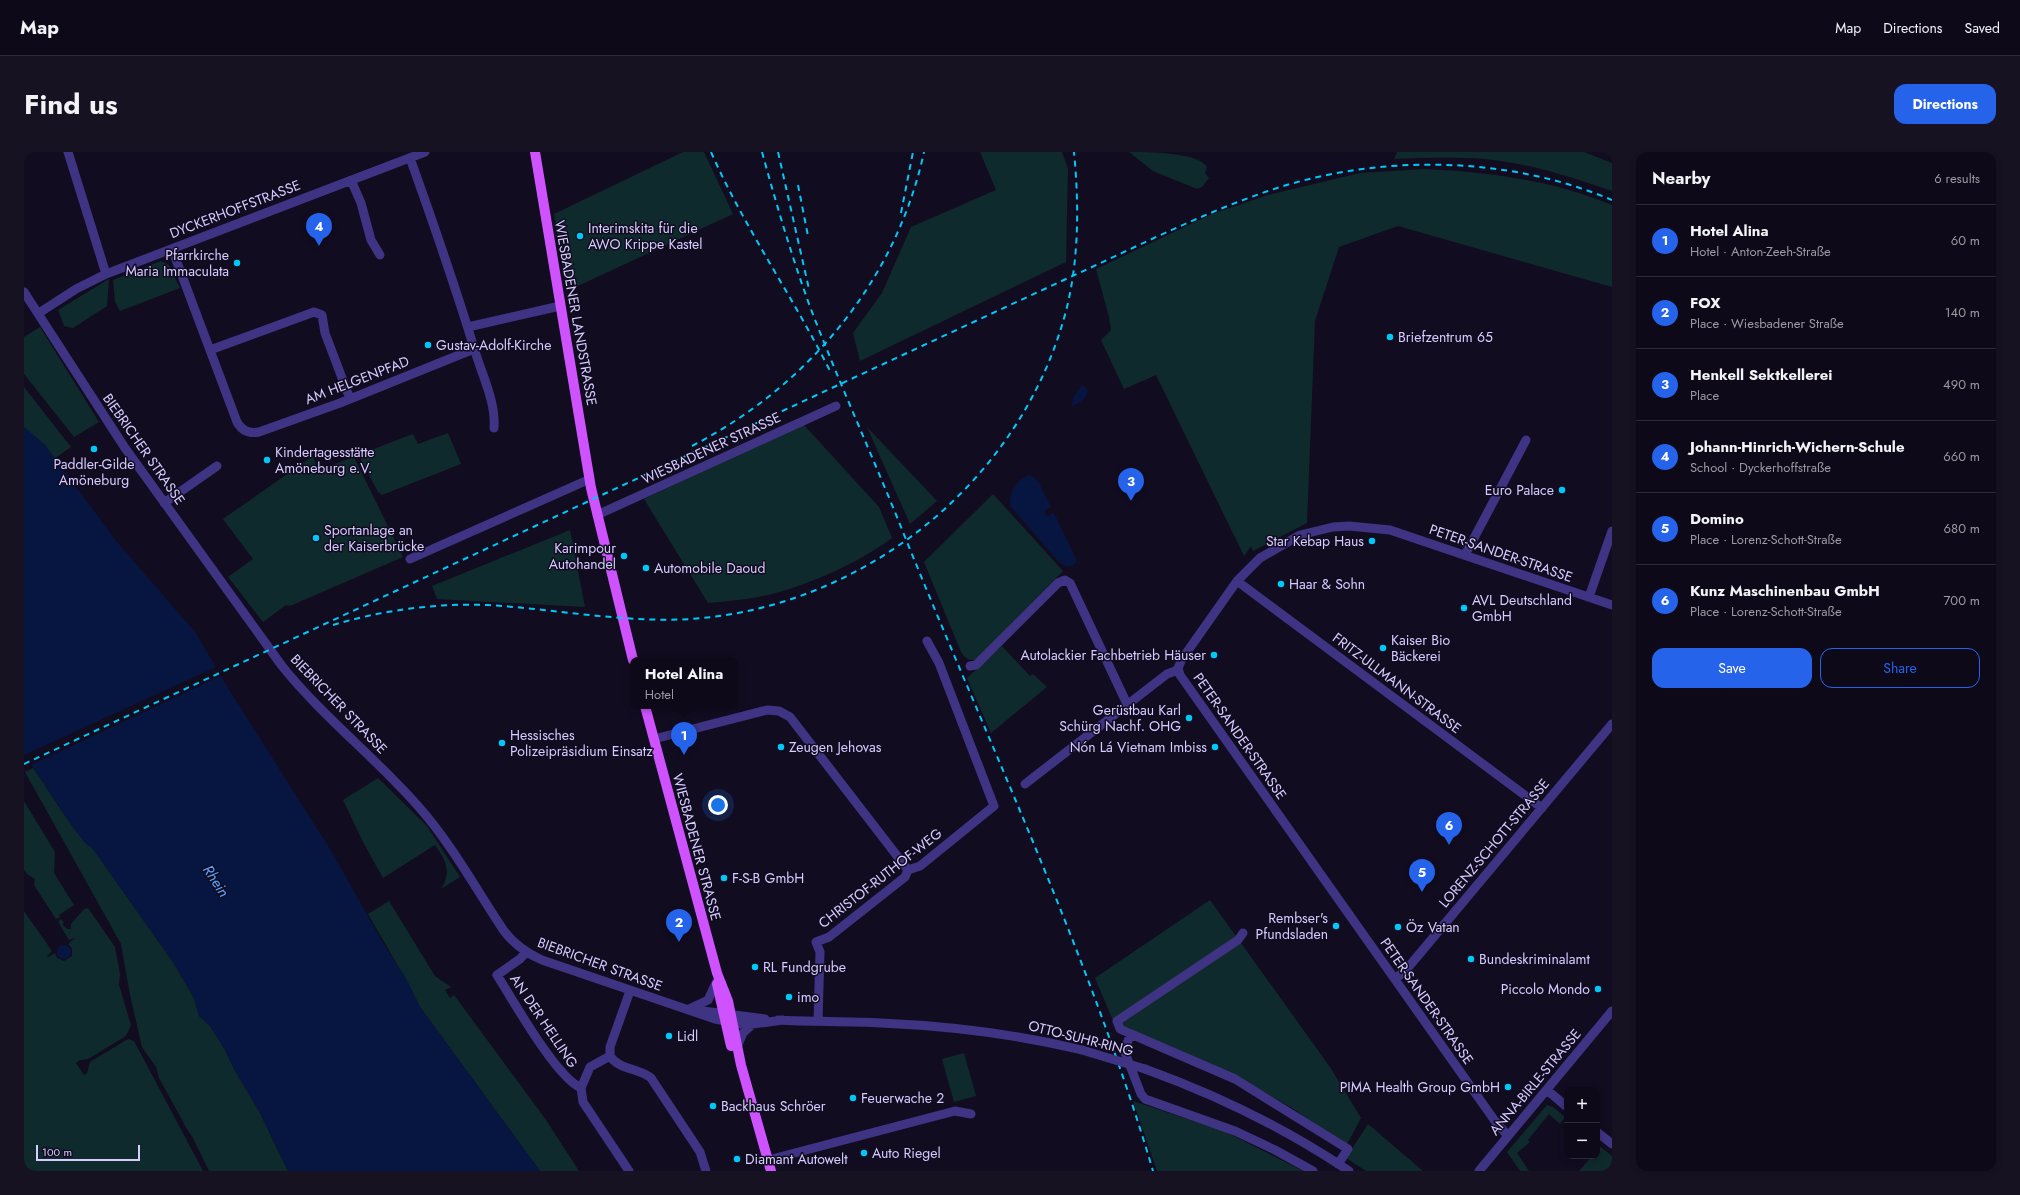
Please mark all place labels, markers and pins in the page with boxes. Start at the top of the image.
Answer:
pin: 4 [306,213,332,246]
place label: Interimskita für die AWO Krippe Kastel [588,218,703,254]
marker: Interimskita für die AWO Krippe Kastel [575,231,585,241]
place label: Pfarrkirche Maria Immaculata [125,245,229,281]
marker: Pfarrkirche Maria Immaculata [232,258,242,268]
place label: Briefzentrum 65 [1398,327,1493,347]
marker: Briefzentrum 65 [1385,332,1395,342]
place label: Gustav-Adolf-Kirche [436,335,551,355]
marker: Gustav-Adolf-Kirche [423,340,433,350]
place label: Kindertagesstätte Amöneburg e.V. [275,442,375,478]
marker: Paddler-Gilde Amöneburg [89,444,99,454]
place label: Paddler-Gilde Amöneburg [53,454,135,490]
marker: Kindertagesstätte Amöneburg e.V. [262,455,272,465]
pin: 3 [1118,468,1144,501]
place label: Euro Palace [1485,480,1554,500]
marker: Euro Palace [1557,485,1567,495]
place label: Sportanlage an der Kaiserbrücke [324,520,424,556]
place label: Star Kebap Haus [1266,531,1364,551]
marker: Sportanlage an der Kaiserbrücke [311,533,321,543]
marker: Star Kebap Haus [1367,536,1377,546]
place label: Karimpour Autohandel [549,538,616,574]
marker: Karimpour Autohandel [619,551,629,561]
place label: Automobile Daoud [654,558,765,578]
marker: Automobile Daoud [641,563,651,573]
place label: Haar & Sohn [1289,574,1365,594]
marker: Haar & Sohn [1276,579,1286,589]
place label: AVL Deutschland GmbH [1472,590,1572,626]
marker: AVL Deutschland GmbH [1459,603,1469,613]
place label: Kaiser Bio Bäckerei [1391,630,1451,666]
marker: Kaiser Bio Bäckerei [1378,643,1388,653]
place label: Autolackier Fachbetrieb Häuser [1020,645,1206,665]
marker: Autolackier Fachbetrieb Häuser [1209,650,1219,660]
place label: Gerüstbau Karl Schürg Nachf. OHG [1059,700,1181,736]
marker: Gerüstbau Karl Schürg Nachf. OHG [1184,713,1194,723]
pin: 1 [671,722,697,755]
place label: Hessisches Polizeipräsidium Einsatz [510,725,653,761]
place label: Zeugen Jehovas [789,737,882,757]
place label: Nón Lá Vietnam Imbiss [1070,737,1207,757]
marker: Hessisches Polizeipräsidium Einsatz [497,738,507,748]
marker: Zeugen Jehovas [776,742,786,752]
marker: Nón Lá Vietnam Imbiss [1210,742,1220,752]
pin: 6 [1436,812,1462,845]
pin: 5 [1409,859,1435,892]
place label: F-S-B GmbH [732,868,804,888]
marker: F-S-B GmbH [719,873,729,883]
place label: Rembser's Pfundsladen [1256,908,1328,944]
pin: 2 [666,909,692,942]
place label: Öz Vatan [1406,917,1460,937]
marker: Rembser's Pfundsladen [1331,921,1341,931]
marker: Öz Vatan [1393,922,1403,932]
place label: Bundeskriminalamt [1479,949,1590,969]
marker: Bundeskriminalamt [1466,954,1476,964]
place label: RL Fundgrube [763,957,846,977]
marker: RL Fundgrube [750,962,760,972]
place label: Piccolo Mondo [1501,979,1590,999]
marker: Piccolo Mondo [1593,984,1603,994]
place label: imo [797,987,820,1007]
marker: imo [784,992,794,1002]
place label: Lidl [677,1026,698,1046]
marker: Lidl [664,1031,674,1041]
place label: PIMA Health Group GmbH [1340,1077,1500,1097]
marker: PIMA Health Group GmbH [1503,1082,1513,1092]
place label: Feuerwache 2 [861,1088,944,1108]
marker: Feuerwache 2 [848,1093,858,1103]
place label: Backhaus Schröer [721,1096,826,1116]
marker: Backhaus Schröer [708,1101,718,1111]
place label: Auto Riegel [872,1143,941,1163]
marker: Auto Riegel [859,1148,869,1158]
place label: Diamant Autowelt [745,1149,848,1169]
marker: Diamant Autowelt [732,1154,742,1164]

